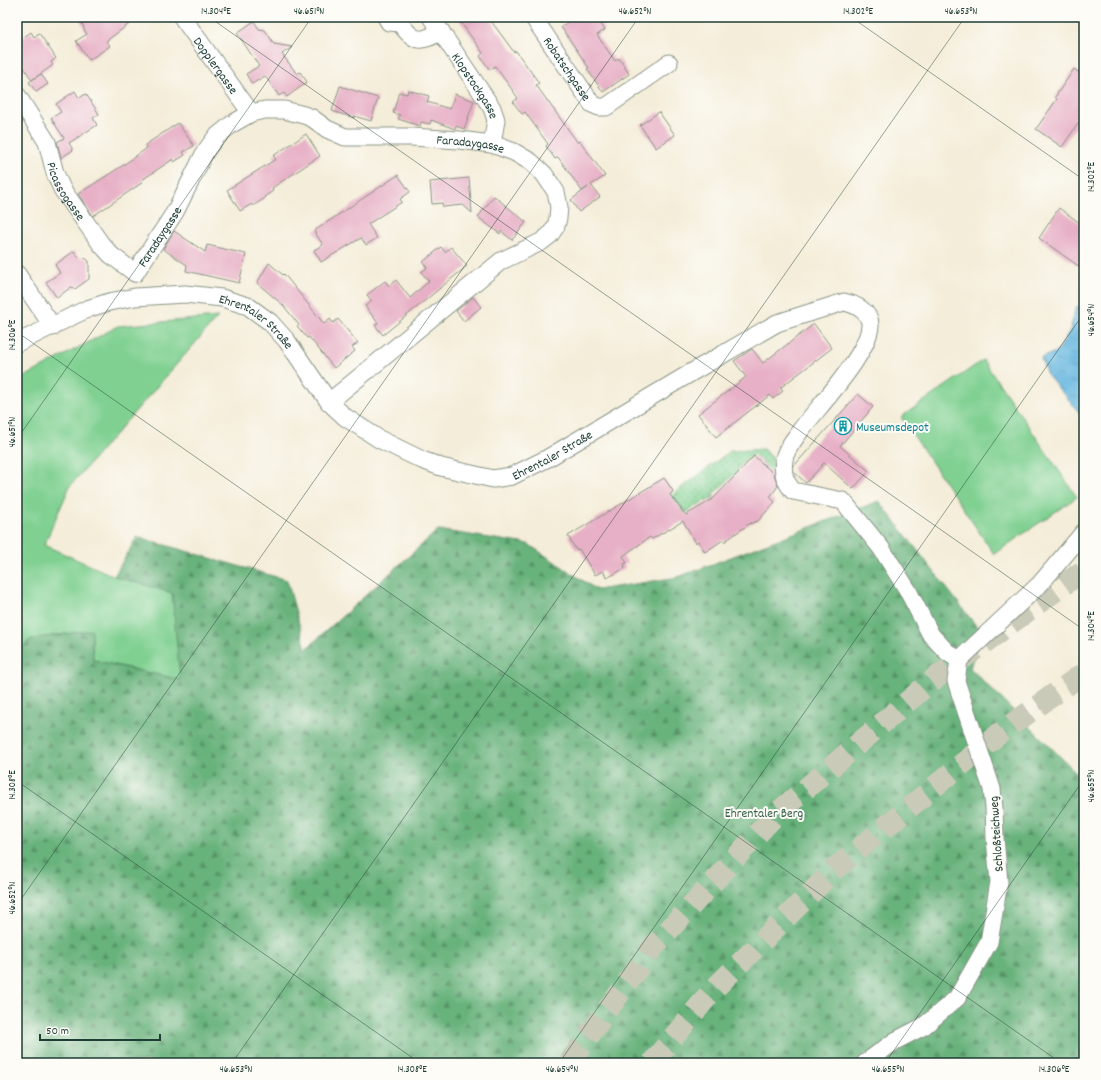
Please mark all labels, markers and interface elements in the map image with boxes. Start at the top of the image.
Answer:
text: 14.304°E [201,5,231,19]
text: 46.651°N [294,5,324,19]
text: 46.652°N [619,5,651,19]
text: 14.302°E [843,5,873,19]
text: 46.653°N [945,5,977,19]
street label: Dopplergasse [187,34,242,99]
street label: Robatschgasse [537,34,594,106]
street label: Klopstockgasse [446,50,502,122]
street label: Faradaygasse [436,132,507,160]
street label: Picassogasse [41,160,89,226]
text: 14.302°E [1085,162,1099,192]
street label: Faradaygasse [134,204,188,272]
street label: Ehrentaler Straße [216,291,297,354]
text: 46.654°N [1085,304,1099,336]
text: 14.306°E [6,319,20,350]
building icon: Museumsdepot [833,416,853,436]
text: 46.651°N [6,417,20,447]
place label: Museumsdepot [856,419,929,438]
street label: Ehrentaler Straße [509,426,597,487]
text: 14.304°E [1085,611,1099,641]
text: 46.655°N [1085,769,1099,803]
text: 14.308°E [6,770,20,800]
street label: Schloßteichweg [985,795,1010,872]
park label: Ehrentaler Berg [725,805,803,824]
text: 46.652°N [6,882,20,914]
scale bar [40,1016,160,1042]
text: 50 m [46,1023,69,1040]
text: 46.653°N [220,1063,252,1077]
text: 14.308°E [397,1063,427,1077]
text: 46.654°N [546,1063,578,1077]
text: 46.655°N [871,1063,905,1077]
text: 14.306°E [1039,1063,1070,1077]

